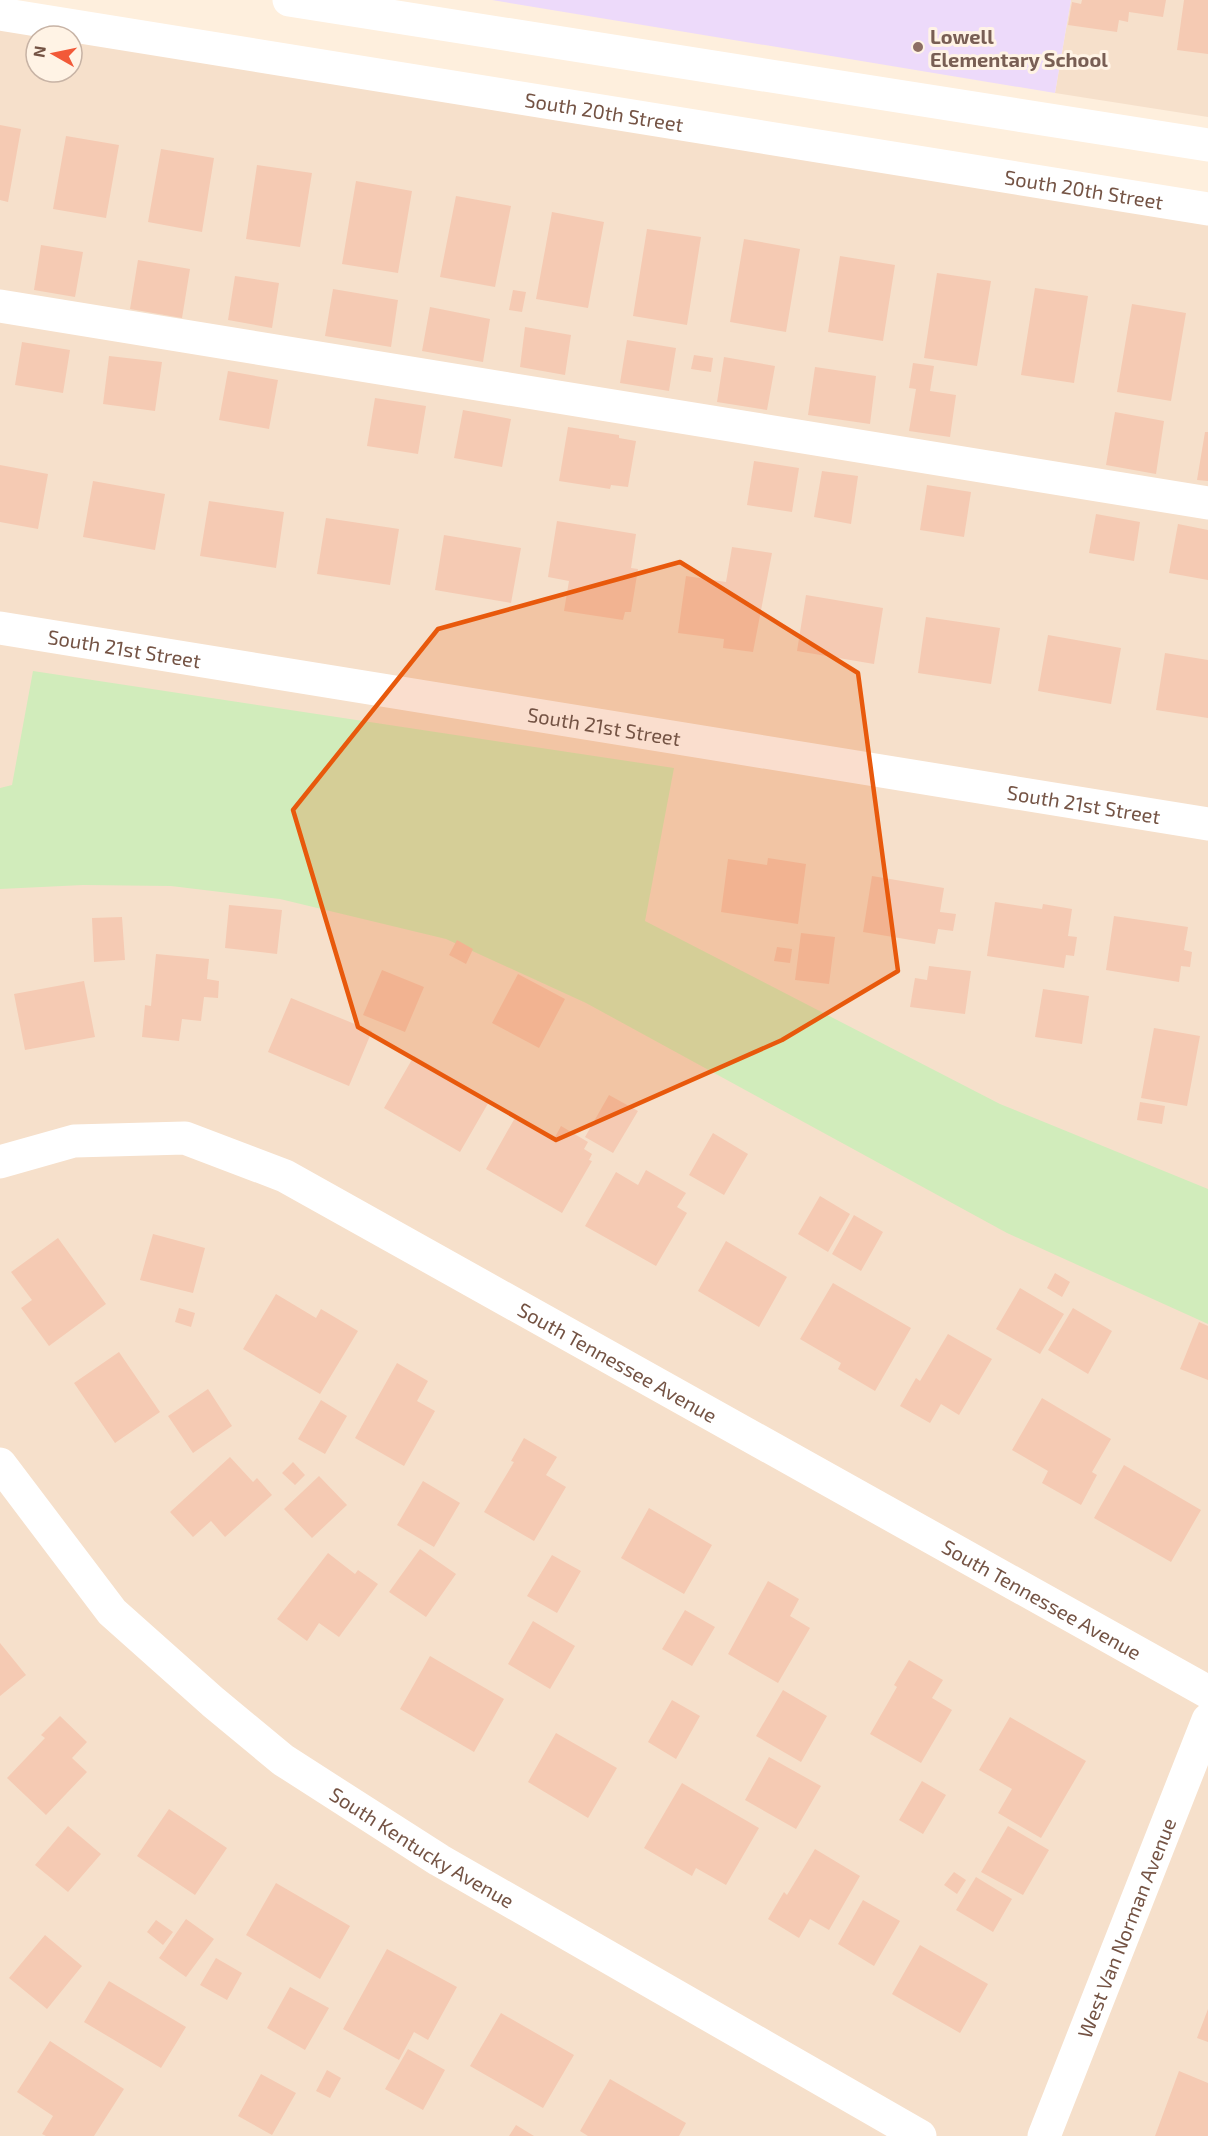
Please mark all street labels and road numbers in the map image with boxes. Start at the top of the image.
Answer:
street label: South 20th Street [523,87,686,136]
street label: South 20th Street [1003,164,1165,214]
street label: South 21st Street [46,624,203,672]
street label: South 21st Street [526,702,683,750]
street label: South 21st Street [1005,780,1163,828]
street label: South Tennessee Avenue [514,1297,721,1427]
street label: South Tennessee Avenue [938,1534,1146,1664]
street label: South Kentucky Avenue [326,1781,519,1913]
street label: West Van Norman Avenue [1072,1814,1180,2041]

